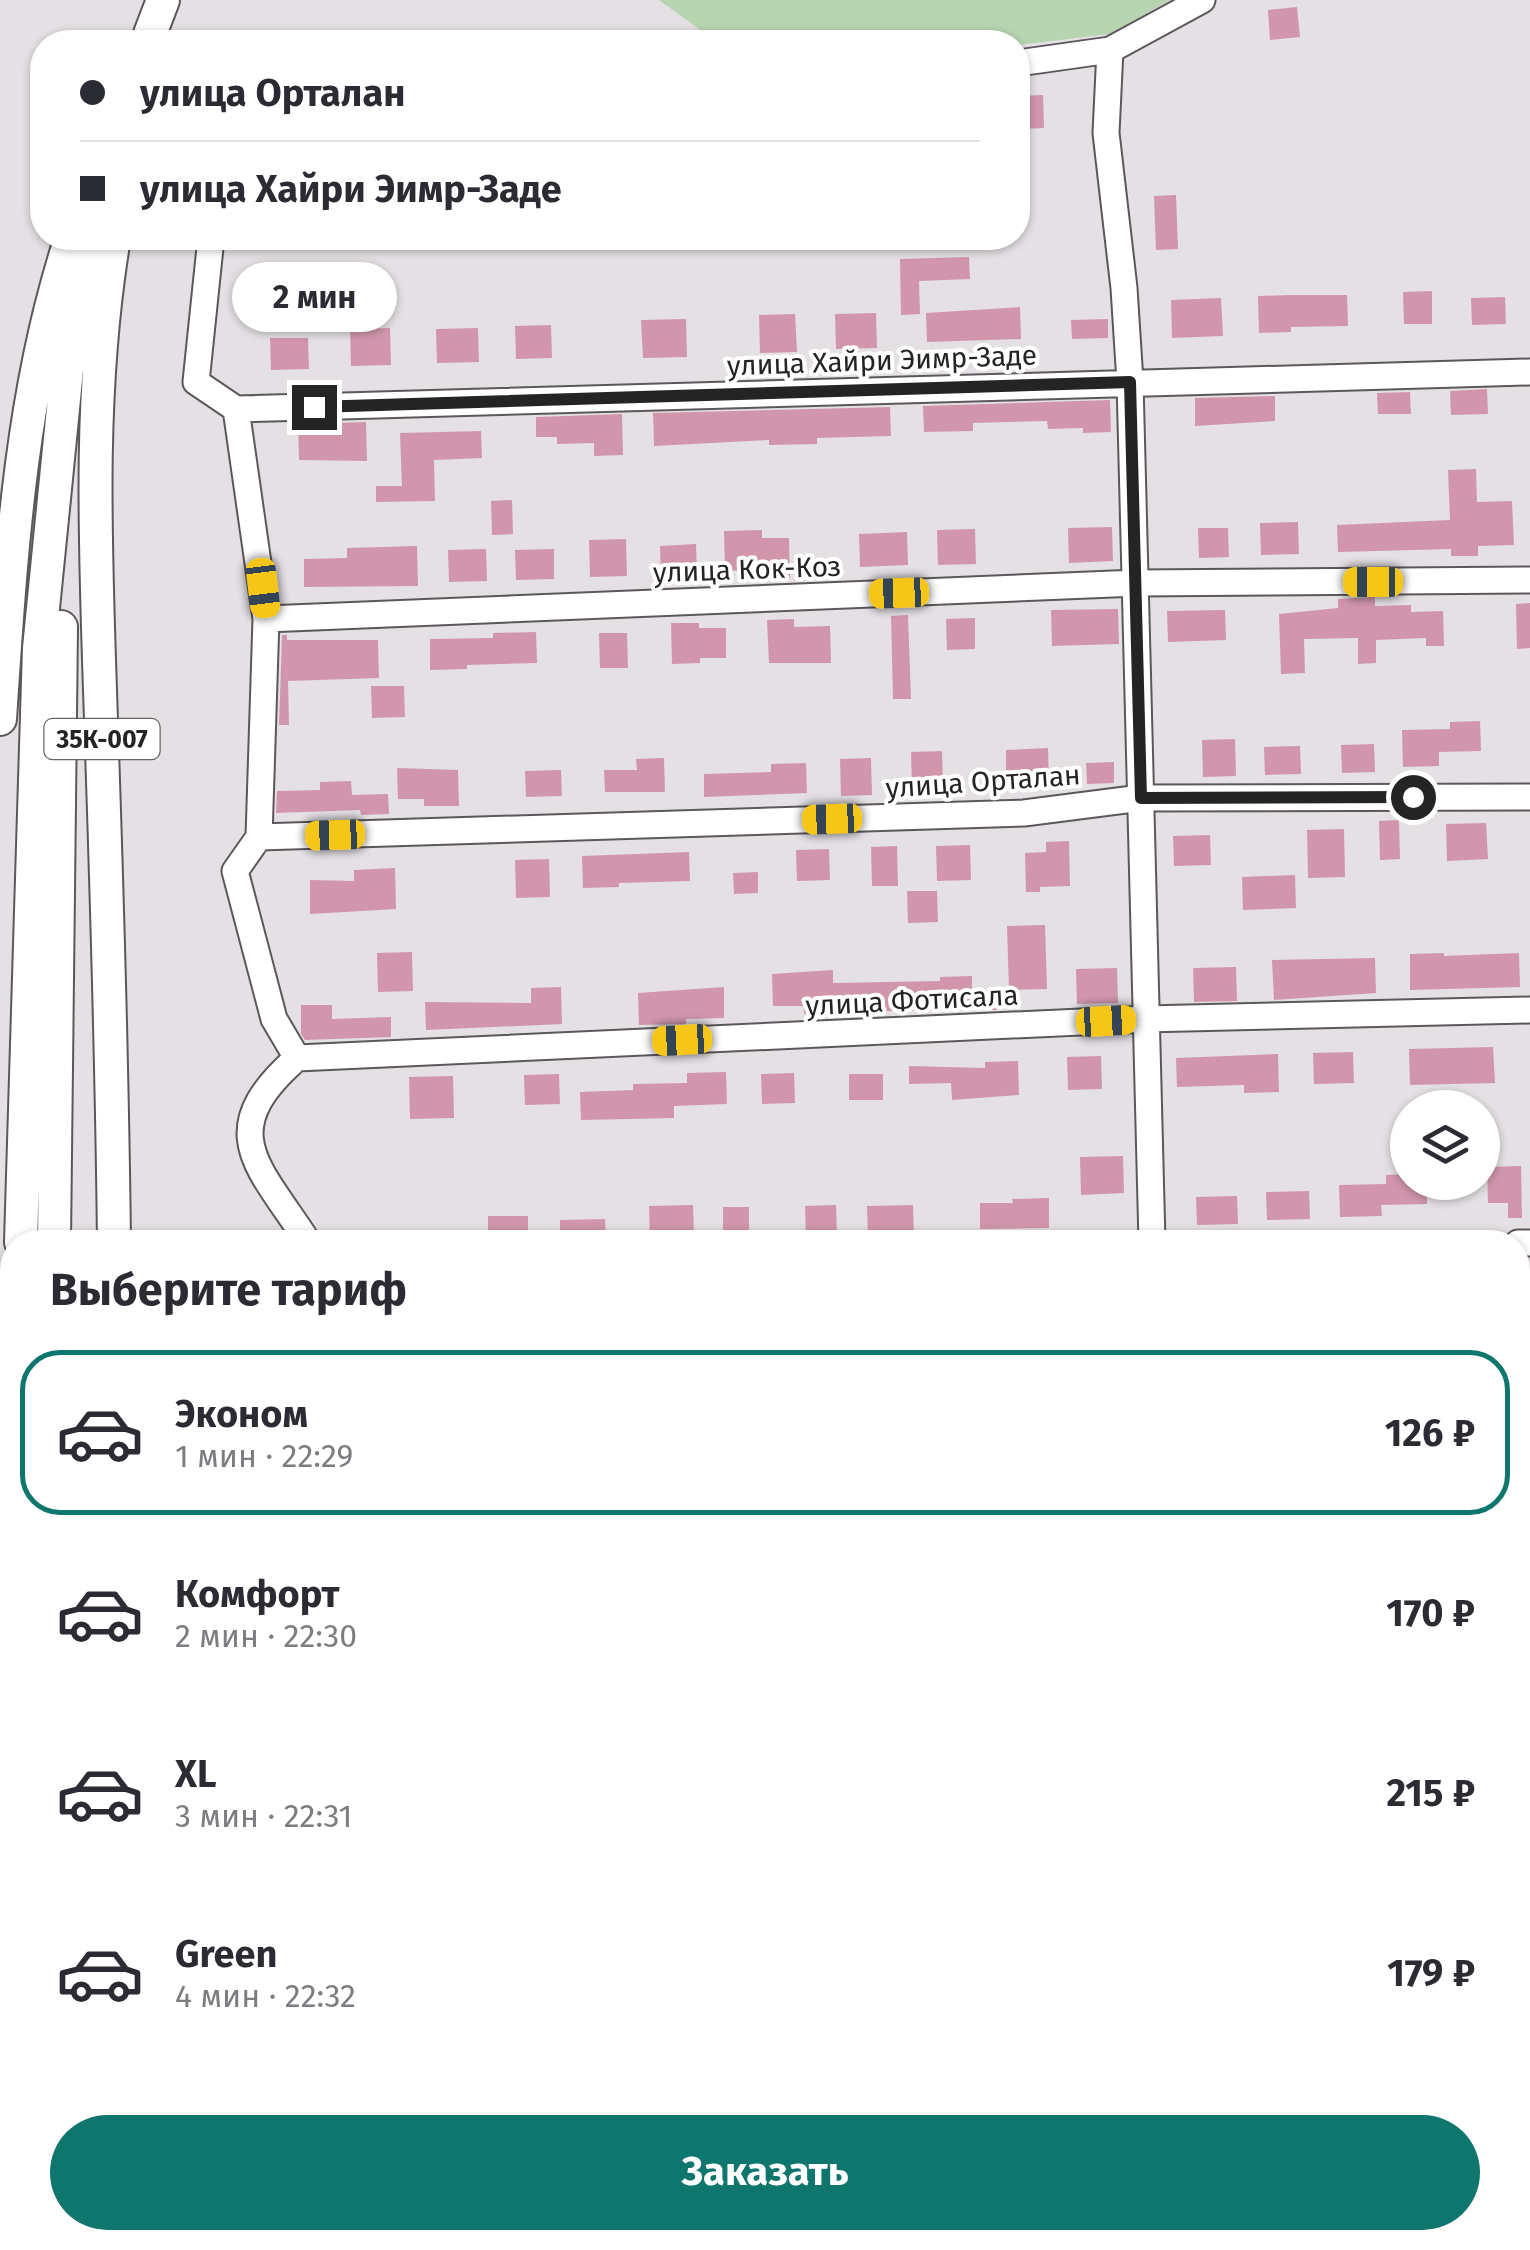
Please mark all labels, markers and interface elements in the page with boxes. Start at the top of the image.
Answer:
text: улица Орталан [140,70,406,116]
text: улица Хайри Эимр-Заде [140,166,562,212]
callout: 2 мин [232,262,396,332]
text: 2 мин [273,278,356,316]
street label: улица Хайри Эимр-Заде [726,339,1038,382]
route end [292,385,337,430]
street label: улица Кок-Коз [652,550,842,589]
car [244,556,282,620]
car [1343,567,1403,597]
car [868,577,930,609]
road number: 35К-007 [44,719,160,759]
street label: улица Орталан [884,758,1082,805]
route start [1391,775,1436,820]
car [801,803,863,835]
car [304,819,366,851]
street label: улица Фотисала [805,978,1019,1023]
car [1075,1004,1137,1038]
car [651,1023,713,1057]
map controls [1390,1090,1500,1200]
button: layers [1390,1090,1500,1200]
text: Выберите тариф [50,1263,407,1317]
icon: car [55,1388,145,1478]
text: Эконом [175,1391,308,1437]
text: 126 ₽ [1385,1410,1475,1456]
text: 1 мин · 22:29 [175,1437,353,1475]
icon: car [55,1568,145,1658]
text: Комфорт [175,1571,339,1617]
text: 170 ₽ [1386,1590,1475,1636]
text: 2 мин · 22:30 [175,1617,357,1655]
icon: car [55,1748,145,1838]
text: XL [175,1751,217,1797]
text: 215 ₽ [1387,1770,1475,1816]
text: 3 мин · 22:31 [175,1797,352,1835]
icon: car [55,1928,145,2018]
text: Green [175,1931,278,1977]
text: 179 ₽ [1387,1950,1475,1996]
text: 4 мин · 22:32 [175,1977,356,2015]
button: Заказать [50,2115,1480,2230]

